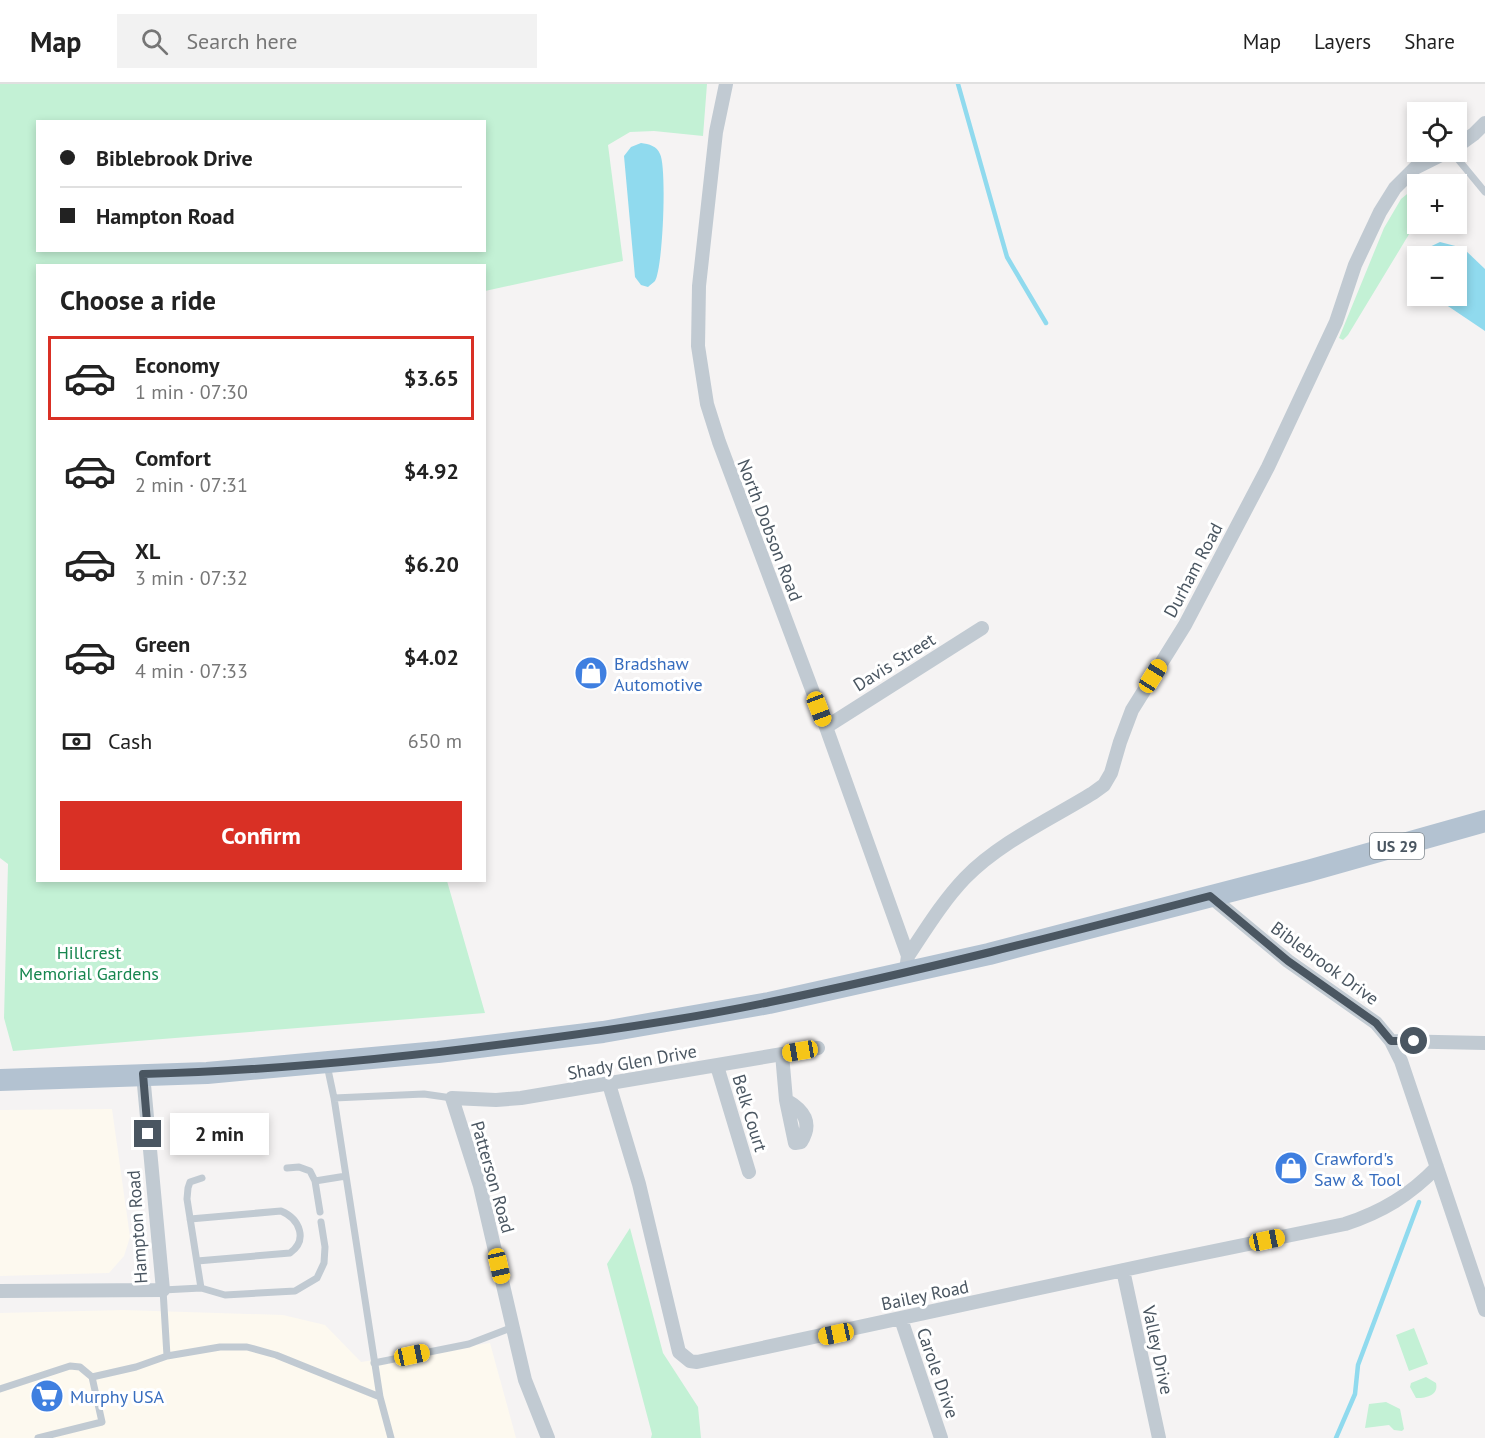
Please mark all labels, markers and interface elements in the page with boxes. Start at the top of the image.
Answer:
search box [117,14,537,68]
text: Map [30,23,81,60]
icon: search [138,25,171,58]
text: Search here [186,27,297,55]
text: Map [1243,28,1281,55]
text: Layers [1314,28,1371,55]
text: Share [1404,28,1455,55]
map controls [1407,102,1467,306]
button: locate [1407,102,1467,162]
text: Biblebrook Drive [96,144,253,172]
button: + [1407,174,1467,234]
text: Hampton Road [96,202,235,230]
button: − [1407,246,1467,306]
text: Choose a ride [60,283,216,317]
icon: car [63,351,117,405]
text: Economy [135,351,219,379]
text: $3.65 [404,364,459,392]
text: 1 min · 07:30 [135,379,248,405]
icon: car [63,444,117,498]
text: Comfort [135,444,211,472]
street label: North Dobson Road [732,456,808,604]
text: $4.92 [404,457,459,485]
text: 2 min · 07:31 [135,472,248,498]
street label: Durham Road [1158,519,1228,621]
icon: car [63,537,117,591]
text: XL [135,537,160,565]
text: $6.20 [404,550,459,578]
text: 3 min · 07:32 [135,565,248,591]
street label: Davis Street [849,628,939,696]
icon: car [63,630,117,684]
text: Green [135,630,190,658]
text: $4.02 [404,643,459,671]
place label: Bradshaw Automotive [614,652,703,696]
shop icon: Bradshaw Automotive [573,655,609,691]
car [1136,656,1170,696]
text: 4 min · 07:33 [135,658,248,684]
car [804,689,834,729]
icon: cash [60,725,93,758]
text: Cash [108,727,152,755]
text: 650 m [408,728,462,754]
button: Confirm [60,801,462,870]
road number: US 29 [1370,833,1424,859]
street label: Biblebrook Drive [1267,916,1383,1010]
park label: Hillcrest Memorial Gardens [19,941,159,985]
route start [1400,1027,1427,1054]
street label: Shady Glen Drive [566,1039,698,1085]
car [781,1039,819,1063]
street label: Belk Court [727,1072,773,1154]
callout: 2 min [169,1113,268,1155]
street label: Patterson Road [466,1118,520,1236]
route end [134,1120,161,1147]
text: 2 min [195,1121,244,1147]
place label: Crawford's Saw & Tool [1314,1147,1402,1191]
shop icon: Crawford's Saw & Tool [1273,1150,1309,1186]
street label: Hampton Road [122,1169,152,1285]
car [1248,1227,1286,1253]
car [486,1246,512,1286]
street label: Bailey Road [879,1275,971,1315]
street label: Valley Drive [1137,1302,1179,1397]
car [817,1321,855,1347]
street label: Carole Drive [912,1325,964,1421]
car [393,1342,431,1368]
supermarket icon: Murphy USA [29,1378,65,1414]
place label: Murphy USA [70,1385,164,1408]

